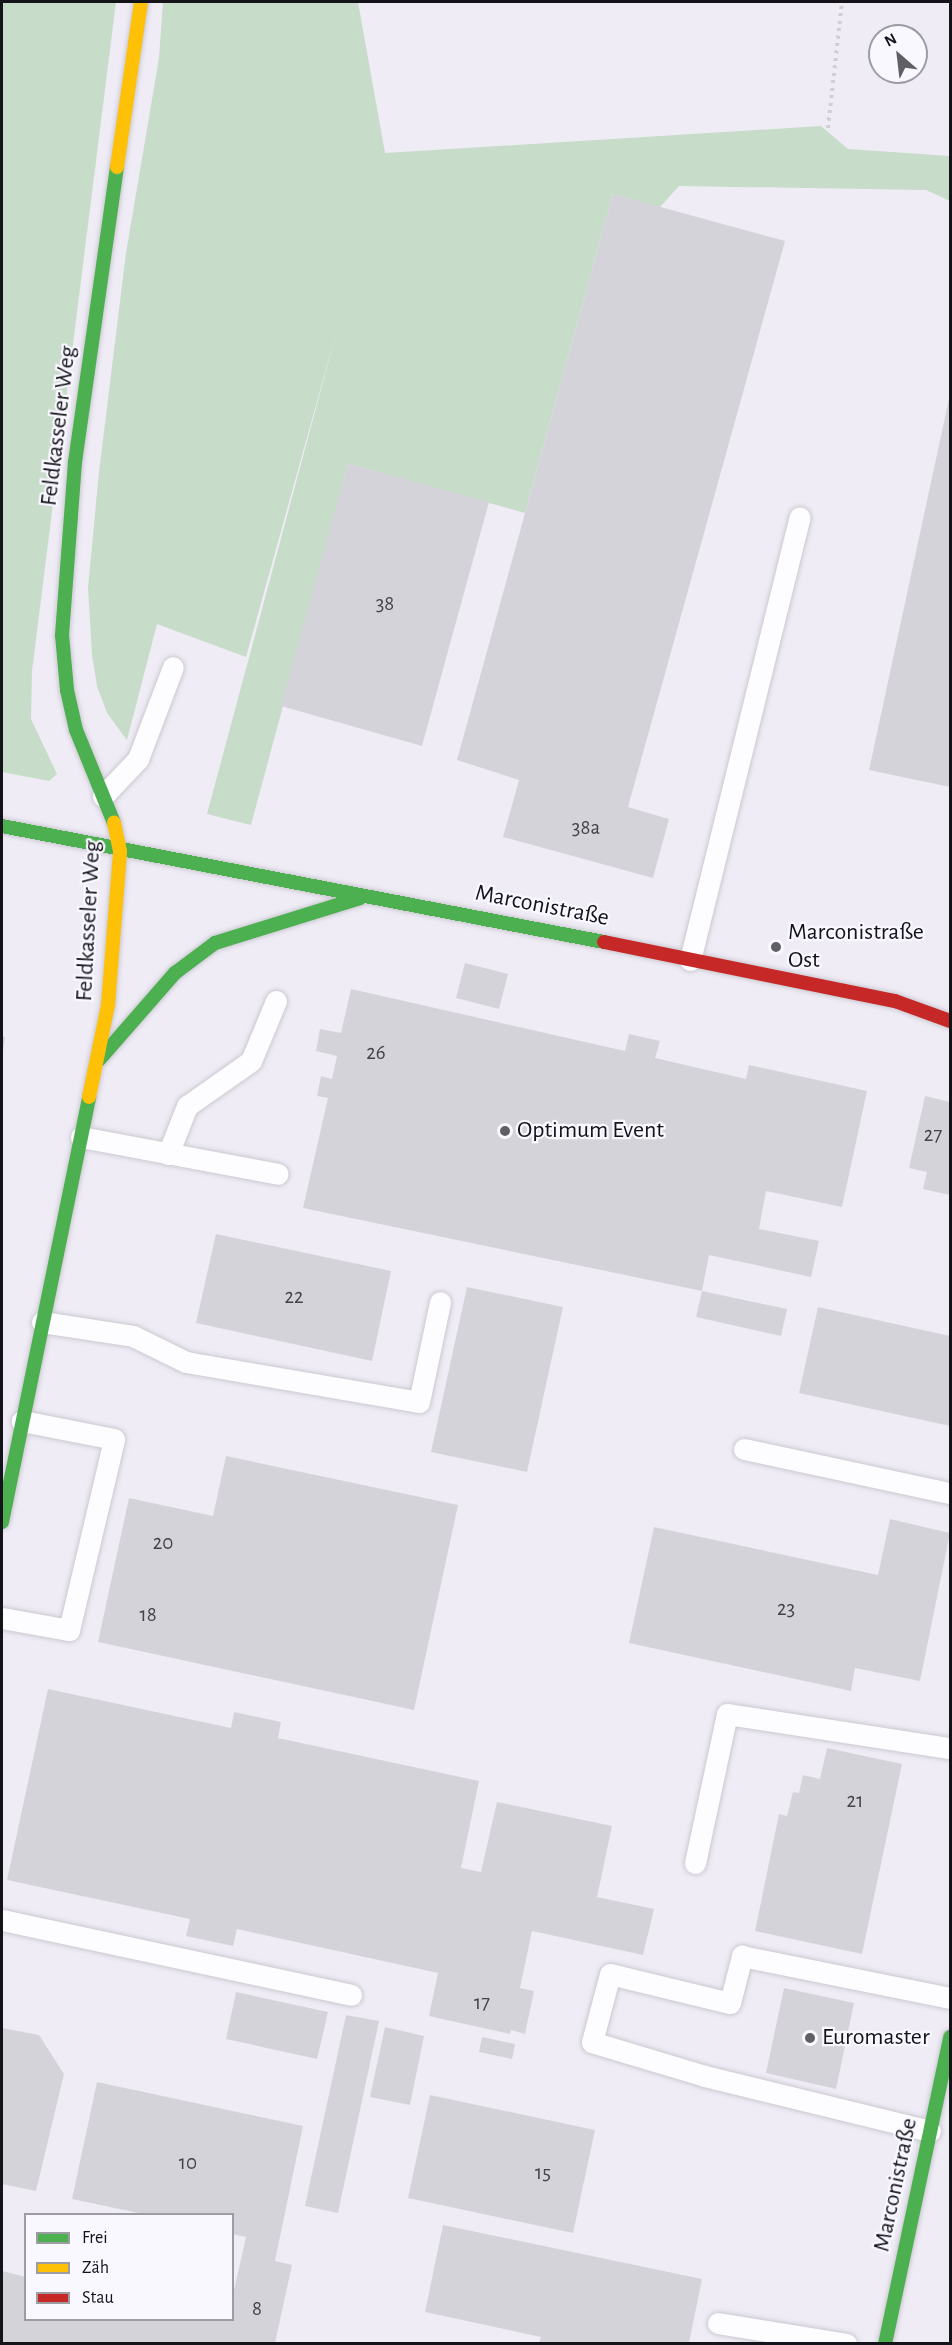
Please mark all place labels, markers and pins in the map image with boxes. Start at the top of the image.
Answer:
place label: Marconistraße Ost [788,919,924,975]
marker: Marconistraße Ost [769,940,783,954]
place label: Optimum Event [517,1117,664,1145]
marker: Optimum Event [498,1124,512,1138]
place label: Euromaster [822,2024,930,2052]
marker: Euromaster [803,2031,817,2045]

